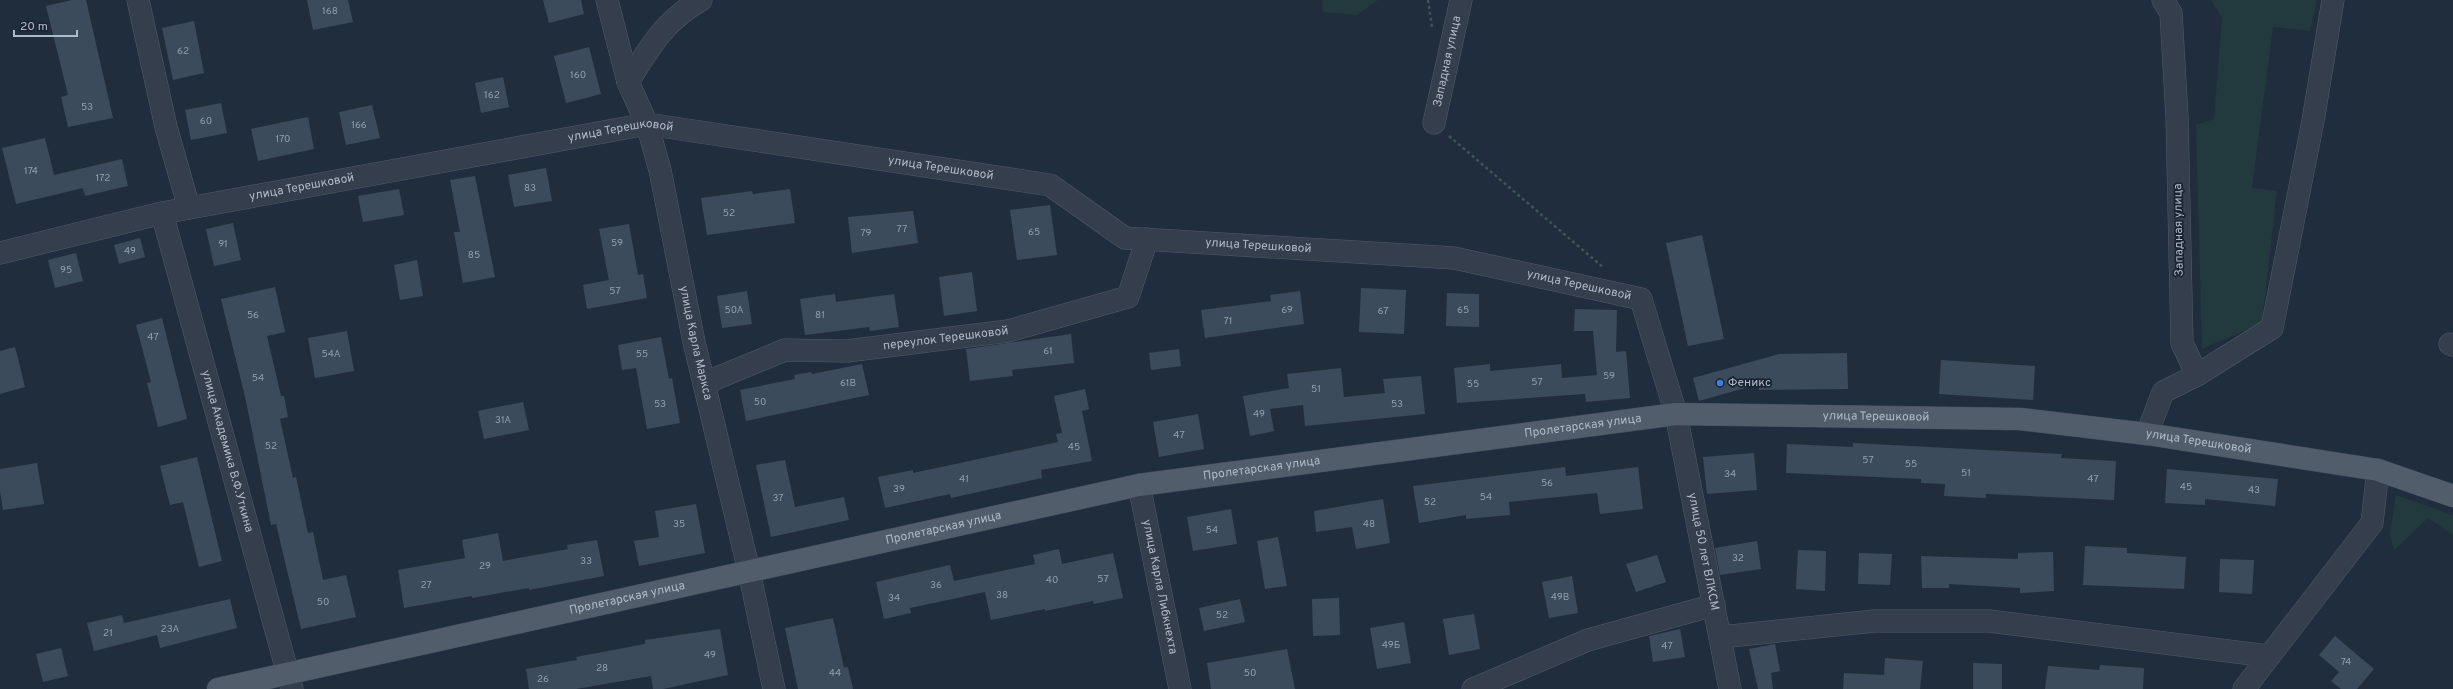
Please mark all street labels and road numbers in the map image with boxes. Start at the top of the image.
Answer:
street label: Западная улица [1430,14,1465,109]
street label: улица Терешковой [567,116,674,146]
street label: улица Терешковой [887,153,995,184]
street label: улица Терешковой [248,170,356,205]
street label: Западная улица [2170,183,2188,277]
street label: улица Терешковой [1205,235,1312,257]
street label: улица Терешковой [1525,266,1633,305]
street label: улица Карла Маркса [675,284,716,402]
street label: переулок Терешковой [882,323,1009,354]
street label: улица Академика В.Ф.Уткина [197,368,257,534]
street label: улица Терешковой [1823,408,1929,426]
street label: Пролетарская улица [1523,411,1642,442]
street label: улица Терешковой [2145,426,2252,458]
street label: Пролетарская улица [1202,453,1321,484]
street label: улица 50 лет ВЛКСМ [1684,491,1722,612]
street label: Пролетарская улица [884,508,1003,549]
street label: улица Карла Либкнехта [1138,518,1181,656]
street label: Пролетарская улица [568,578,686,619]

